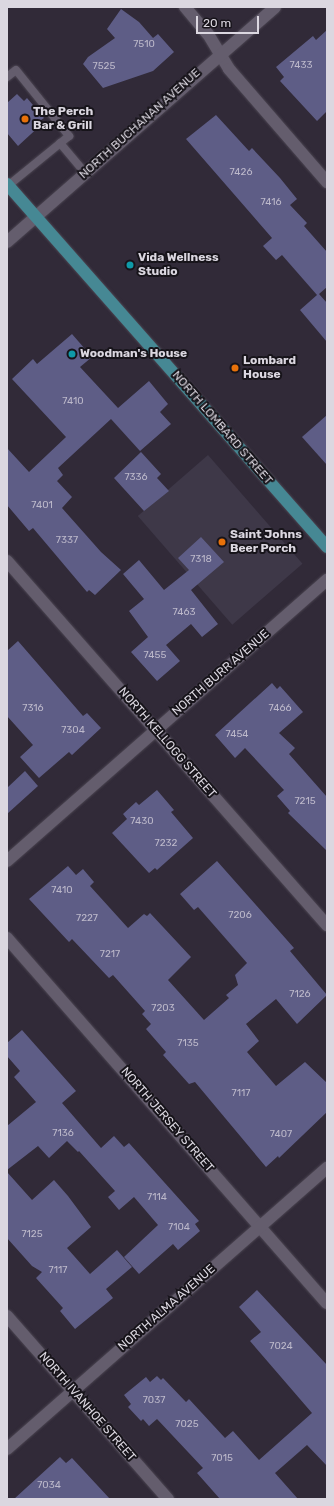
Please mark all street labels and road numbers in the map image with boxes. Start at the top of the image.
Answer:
street label: NORTH BUCHANAN AVENUE [76,66,204,182]
street label: NORTH LOMBARD STREET [169,368,275,488]
street label: NORTH BURR AVENUE [169,627,273,719]
street label: NORTH KELLOGG STREET [115,685,219,801]
street label: NORTH JERSEY STREET [117,1065,217,1175]
street label: NORTH ALMA AVENUE [115,1262,219,1354]
street label: NORTH IVANHOE STREET [36,1349,138,1465]

